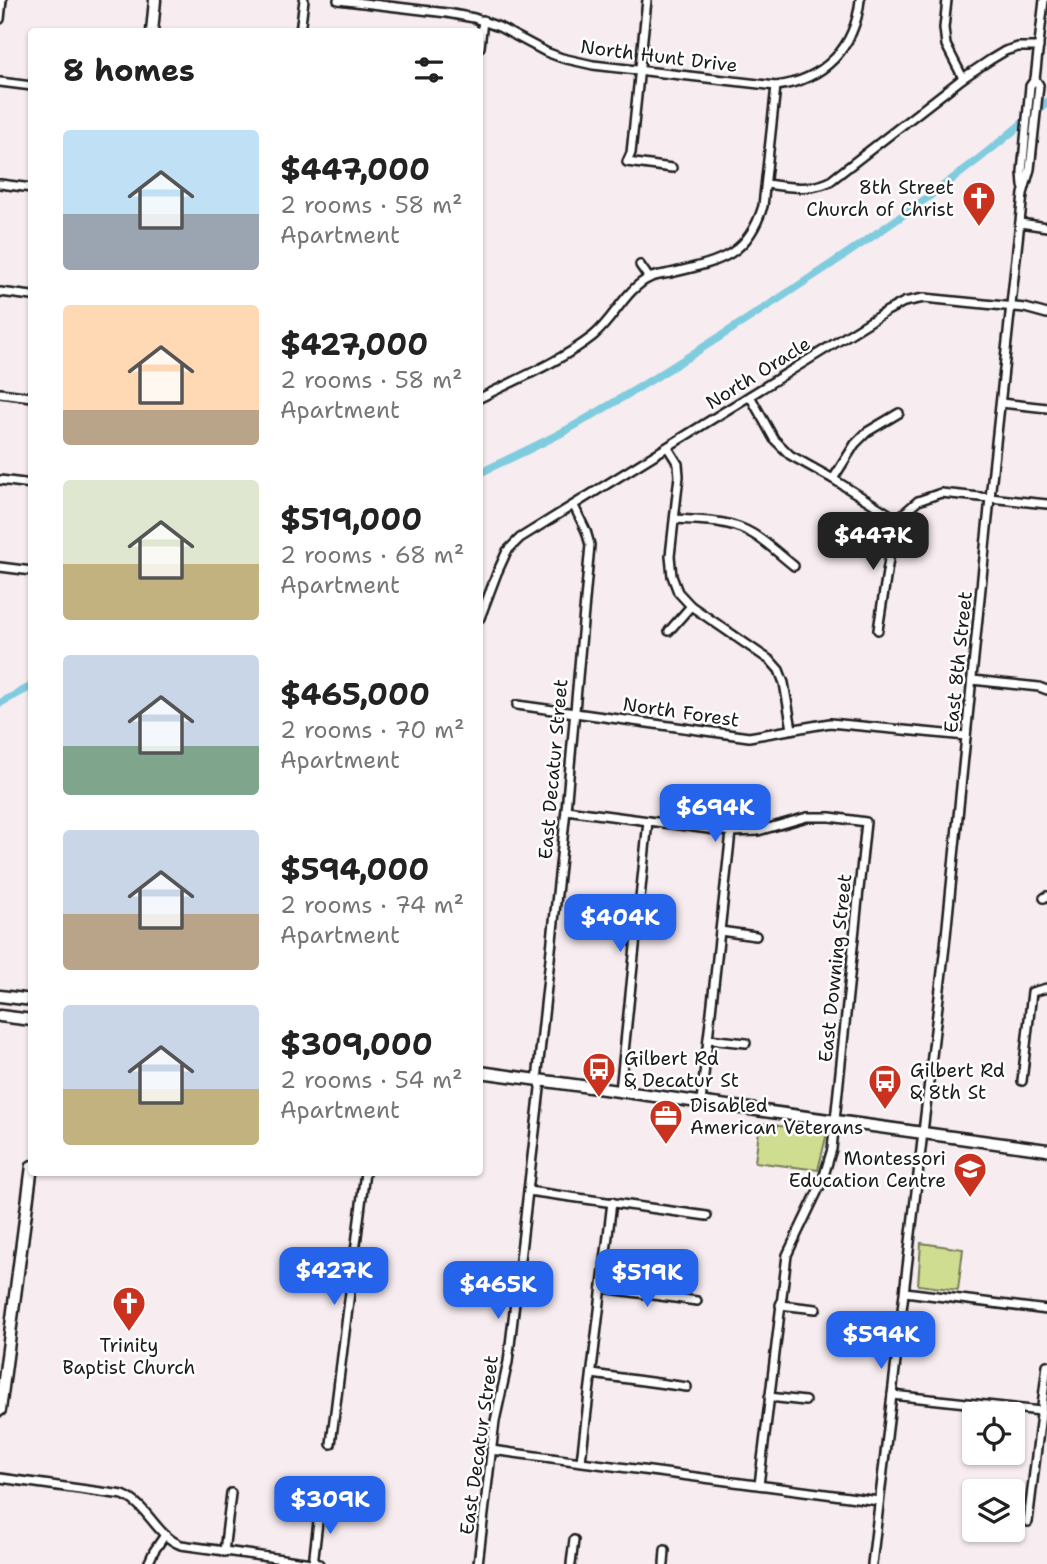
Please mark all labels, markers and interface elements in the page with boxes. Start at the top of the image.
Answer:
street label: North Hunt Drive [579,34,739,78]
text: 8 homes [63,50,195,91]
icon: filters [410,51,448,89]
text: $447,000 [280,149,430,190]
icon: home [119,158,203,242]
place label: 8th Street Church of Christ [806,175,954,222]
church icon: 8th Street Church of Christ [960,179,998,228]
text: 2 rooms · 58 m² [280,190,463,220]
text: Apartment [280,220,400,250]
text: $427,000 [280,324,428,365]
street label: North Oracle [701,331,815,415]
icon: home [119,333,203,417]
text: 2 rooms · 58 m² [280,365,463,395]
text: Apartment [280,395,400,425]
text: $519,000 [280,499,422,540]
icon: home [119,508,203,592]
pin: $447K [824,512,922,572]
text: $447K [834,520,912,550]
text: 2 rooms · 68 m² [280,540,464,570]
text: Apartment [280,570,400,600]
street label: East 8th Street [938,590,978,734]
text: $465,000 [280,674,430,715]
street label: East Decatur Street [533,678,573,860]
icon: home [119,683,203,767]
street label: North Forest [621,691,741,733]
text: 2 rooms · 70 m² [280,715,465,745]
text: Apartment [280,745,400,775]
pin: $694K [666,784,764,844]
text: $694K [676,792,754,822]
text: $594,000 [280,849,429,890]
icon: home [119,858,203,942]
street label: East Downing Street [813,873,857,1063]
text: 2 rooms · 74 m² [280,890,464,920]
pin: $404K [571,894,669,954]
text: $404K [580,902,660,932]
text: Apartment [280,920,400,950]
text: $309,000 [280,1024,433,1065]
icon: home [119,1033,203,1117]
place label: Gilbert Rd & Decatur St [624,1046,739,1093]
bus stop icon: Gilbert Rd & Decatur St [580,1050,618,1099]
place label: Gilbert Rd & 8th St [910,1058,1005,1105]
bus stop icon: Gilbert Rd & 8th St [866,1062,904,1111]
text: 2 rooms · 54 m² [280,1065,463,1095]
place label: Disabled American Veterans [690,1093,863,1140]
text: Apartment [280,1095,400,1125]
office icon: Disabled American Veterans [647,1097,685,1146]
place label: Montessori Education Centre [789,1146,946,1193]
school or university icon: Montessori Education Centre [951,1150,989,1199]
pin: $427K [285,1248,383,1307]
pin: $519K [598,1250,696,1309]
text: $427K [295,1255,373,1285]
text: $519K [611,1257,683,1287]
pin: $465K [449,1262,547,1321]
text: $465K [459,1269,537,1299]
church icon: Trinity Baptist Church [110,1284,148,1333]
pin: $594K [832,1312,930,1371]
text: $594K [842,1319,920,1349]
place label: Trinity Baptist Church [63,1333,195,1380]
street label: East Decatur Street [454,1354,504,1536]
map controls [962,1402,1025,1542]
button: locate [962,1402,1025,1465]
pin: $309K [281,1476,379,1536]
button: layers [962,1479,1025,1542]
text: $309K [290,1484,370,1514]

